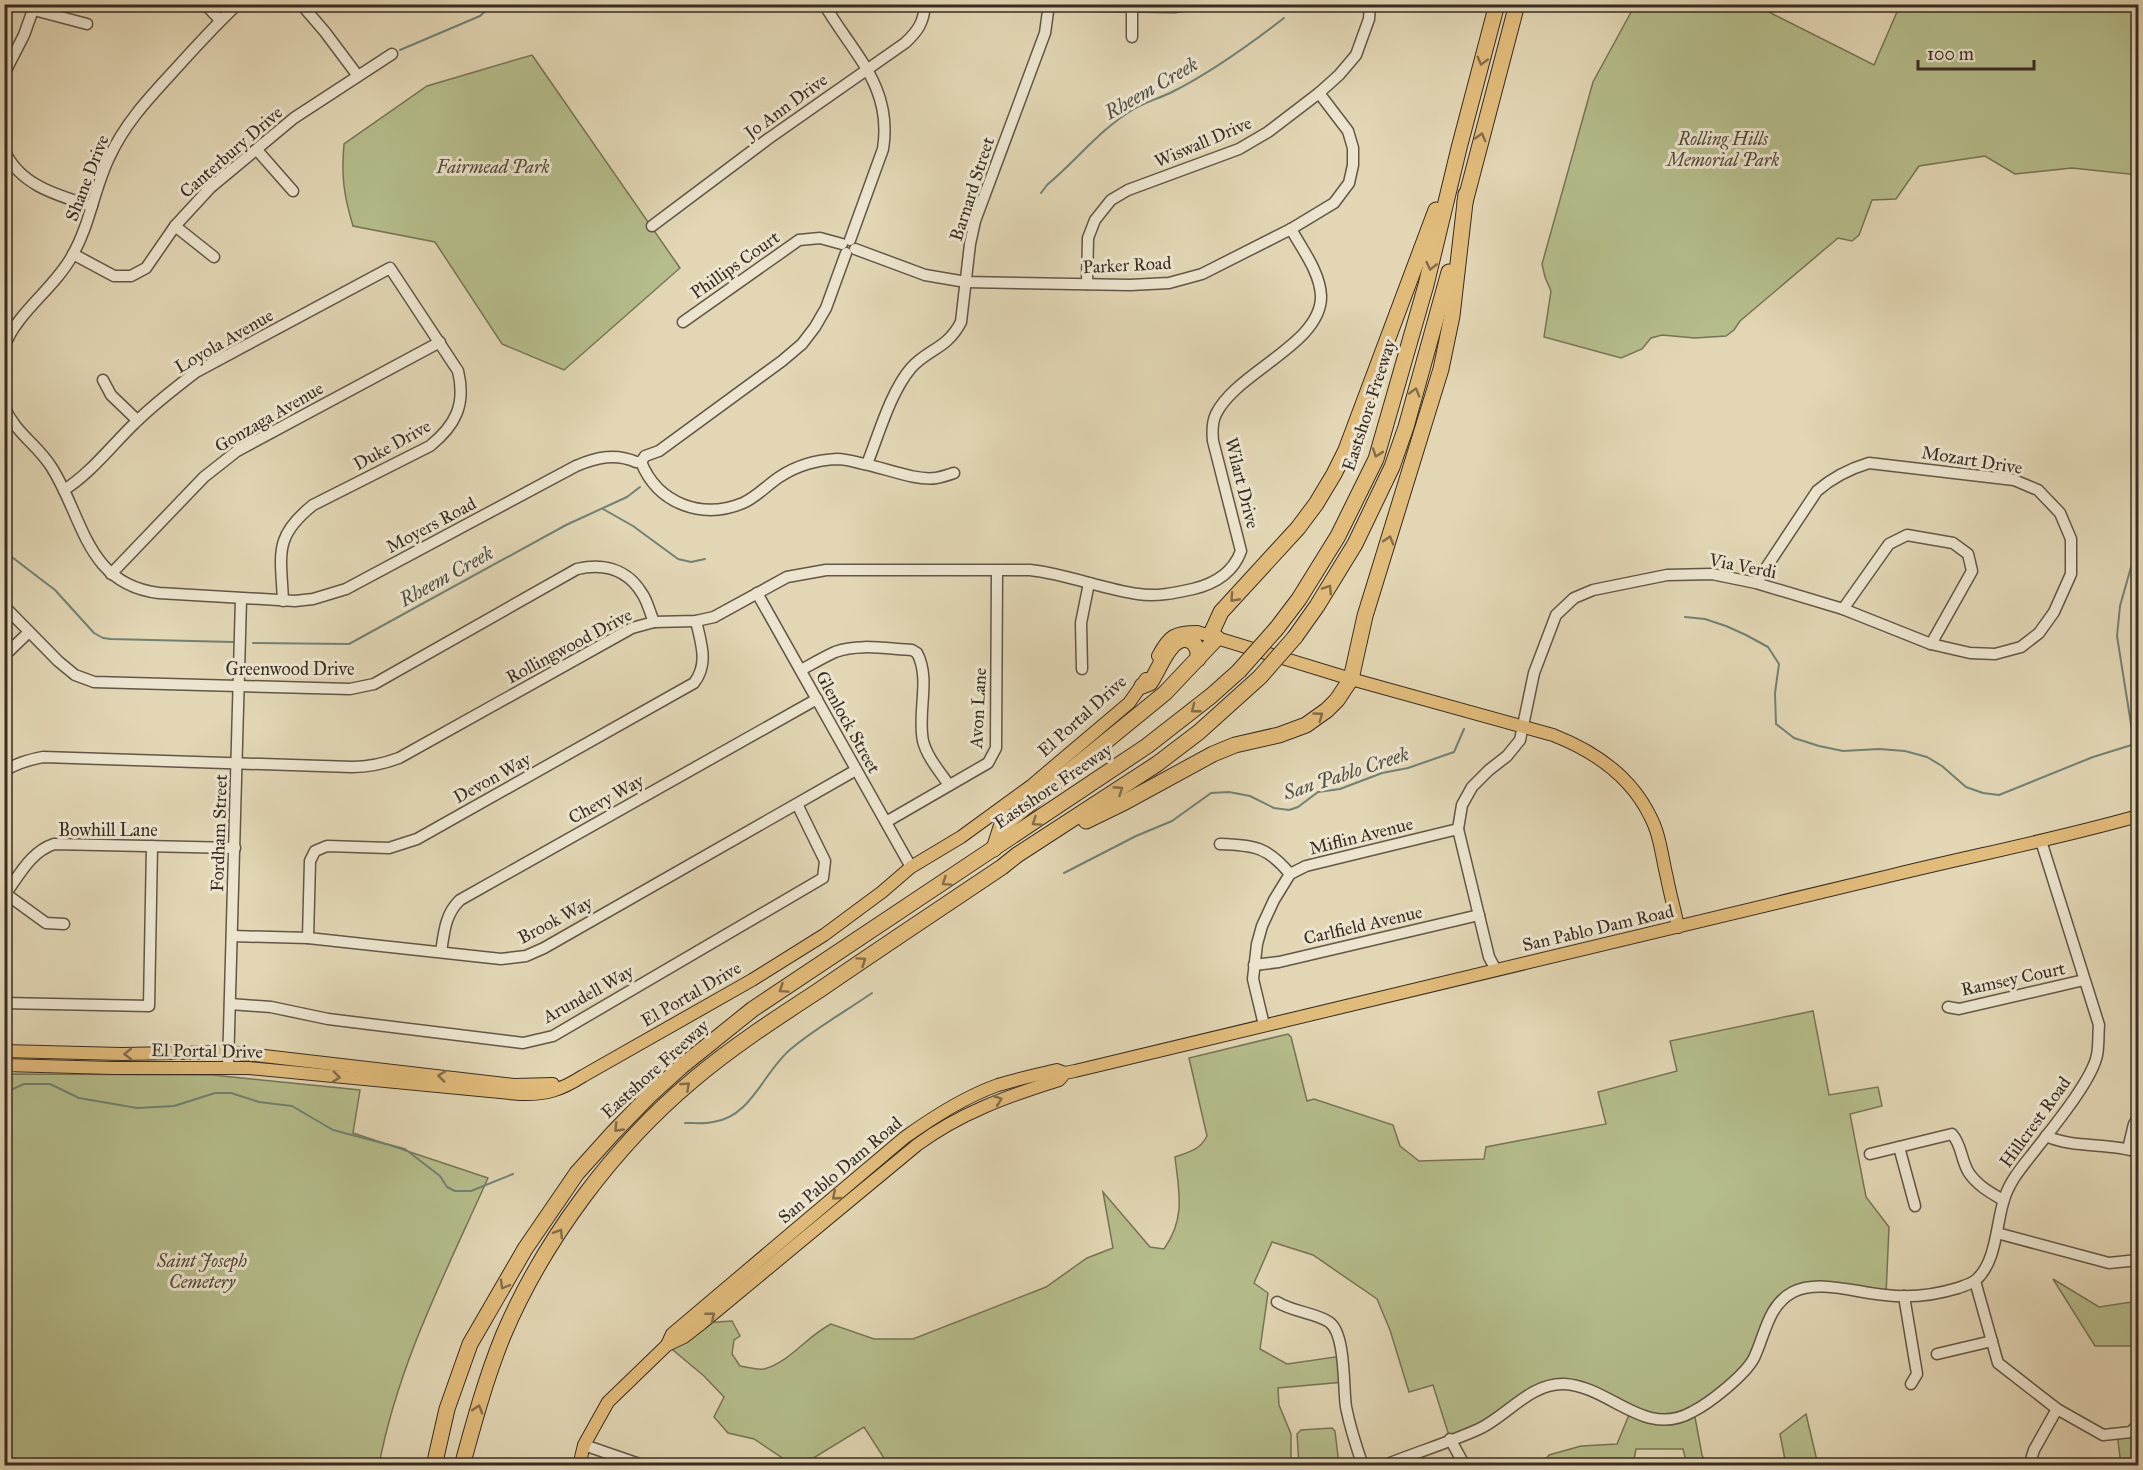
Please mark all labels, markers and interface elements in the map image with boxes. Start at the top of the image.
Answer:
scale bar [1918,33,2034,71]
text: 100 m [1927,43,1974,65]
water label: Rheem Creek [1099,52,1202,125]
one-way arrow [1476,56,1489,66]
street label: Jo Ann Drive [739,69,832,145]
street label: Canterbury Drive [175,101,287,203]
street label: Wiswall Drive [1151,112,1255,172]
park label: Rolling Hills Memorial Park [1665,128,1779,171]
street label: Shane Drive [60,132,114,224]
one-way arrow [1474,132,1487,142]
street label: Barnard Street [945,134,999,244]
park label: Fairmead Park [436,156,549,178]
street label: Phillips Court [686,226,784,304]
street label: Parker Road [1082,252,1172,278]
one-way arrow [1425,260,1438,270]
street label: Loyola Avenue [171,304,277,378]
street label: Eastshore Freeway [1337,336,1401,474]
street label: Gonzaga Avenue [211,377,328,458]
one-way arrow [1408,387,1421,397]
street label: Duke Drive [349,415,435,475]
street label: Wilart Drive [1220,435,1264,531]
street label: Mozart Drive [1920,441,2024,479]
one-way arrow [1372,447,1385,458]
street label: Moyers Road [382,492,480,558]
one-way arrow [1381,535,1394,546]
water label: Rheem Creek [394,540,497,612]
street label: Via Verdi [1706,548,1779,583]
one-way arrow [1321,585,1333,595]
one-way arrow [1230,590,1241,601]
street label: Rollingwood Drive [502,604,636,689]
street label: Greenwood Drive [226,658,354,680]
street label: Glenlock Street [811,667,885,778]
street label: Avon Lane [965,667,991,750]
street label: El Portal Drive [1033,670,1131,762]
one-way arrow [1190,702,1201,713]
one-way arrow [1313,712,1324,723]
street label: Eastshore Freeway [990,738,1117,834]
water label: San Pablo Creek [1279,741,1412,805]
street label: Devon Way [450,748,535,808]
street label: Chevy Way [565,769,648,829]
street label: Fordham Street [206,773,232,892]
one-way arrow [1113,786,1124,797]
street label: Miflin Avenue [1307,812,1415,860]
one-way arrow [1031,814,1042,825]
street label: Bowhill Lane [58,819,158,841]
one-way arrow [941,874,952,885]
street label: Brook Way [514,891,596,949]
street label: San Pablo Dam Road [1520,900,1676,956]
street label: Carlfield Avenue [1302,901,1424,949]
street label: El Portal Drive [637,957,745,1031]
one-way arrow [856,957,867,968]
street label: Ramsey Court [1959,957,2068,1001]
street label: Arundell Way [538,960,638,1028]
one-way arrow [779,982,789,994]
street label: Eastshore Freeway [597,1014,714,1123]
street label: El Portal Drive [151,1039,263,1063]
one-way arrow [124,1048,133,1060]
one-way arrow [332,1070,341,1083]
one-way arrow [438,1071,447,1083]
street label: Hillcrest Road [1995,1072,2075,1172]
one-way arrow [680,1082,690,1093]
one-way arrow [992,1095,1003,1107]
street label: San Pablo Dam Road [774,1112,906,1228]
one-way arrow [614,1121,625,1131]
one-way arrow [832,1189,843,1200]
one-way arrow [552,1229,564,1239]
park label: Saint Joseph Cemetery [156,1250,247,1293]
one-way arrow [500,1279,511,1289]
one-way arrow [704,1312,715,1323]
one-way arrow [471,1404,483,1415]

